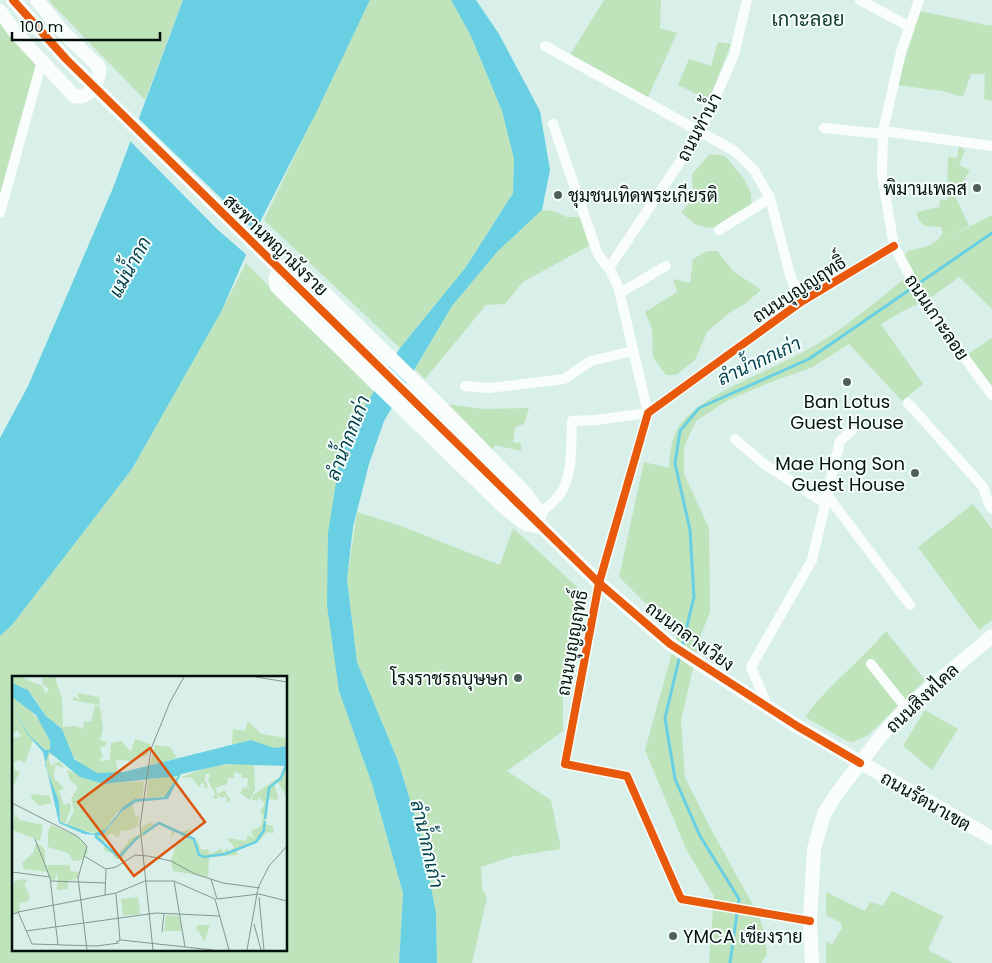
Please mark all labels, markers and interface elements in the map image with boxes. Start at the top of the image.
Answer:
district label: เกาะลอย [772,5,844,33]
scale bar [12,10,160,42]
text: 100 m [20,16,63,37]
street label: ถนนท่าน้ำ [668,87,727,166]
place label: พิมานเพลส [883,176,967,201]
marker: พิมานเพลส [971,182,983,194]
place label: ชุมชนเทิดพระเกียรติ [568,183,718,208]
street label: สะพานพญามังราย [218,188,334,302]
marker: ชุมชนเทิดพระเกียรติ [552,189,564,201]
water label: แม่น้ำกก [100,231,158,302]
street label: ถนนบุญญฤทธิ์ [746,247,851,329]
street label: ถนนเกาะลอย [899,269,975,365]
water label: ลำน้ำกกเก่า [712,328,805,392]
marker: Ban Lotus Guest House [841,376,853,388]
place label: Ban Lotus Guest House [790,389,904,435]
water label: ลำน้ำกกเก่า [317,391,377,485]
place label: Mae Hong Son Guest House [775,451,905,497]
marker: Mae Hong Son Guest House [909,467,921,479]
street label: ถนนบุญญฤทธิ์ [547,587,594,698]
street label: ถนนกลางเวียง [640,595,740,677]
street label: ถนนสิงหไคล [880,658,964,738]
place label: โรงราชรถบุษษก [389,666,508,691]
marker: โรงราชรถบุษษก [512,672,524,684]
inset map [12,676,288,950]
street label: ถนนรัตนาเขต [876,765,976,837]
water label: ลำน้ำกกเก่า [404,797,452,891]
place label: YMCA เชียงราย [683,924,803,949]
marker: YMCA เชียงราย [667,930,679,942]

